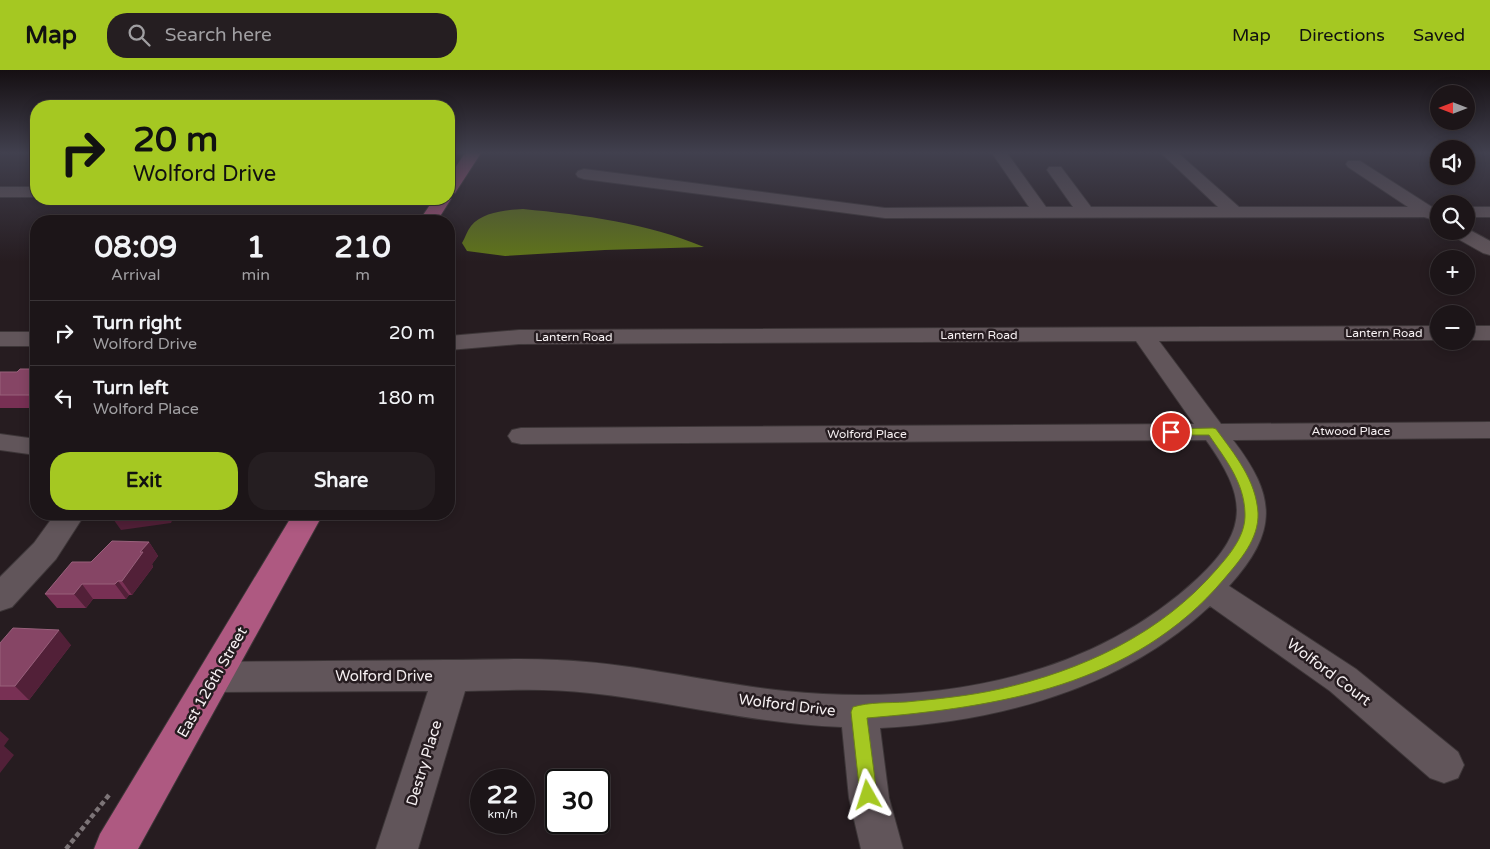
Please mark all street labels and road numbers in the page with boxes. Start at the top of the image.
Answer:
street label: Lantern Road [1345,326,1423,340]
street label: Lantern Road [940,328,1018,342]
street label: Lantern Road [535,330,613,344]
street label: Atwood Place [1312,424,1391,438]
street label: Wolford Place [827,427,907,441]
street label: East 126th Street [173,623,251,740]
street label: Wolford Court [1283,635,1375,710]
street label: Wolford Drive [335,667,433,685]
street label: Wolford Drive [737,690,837,720]
street label: Destry Place [402,718,446,808]

